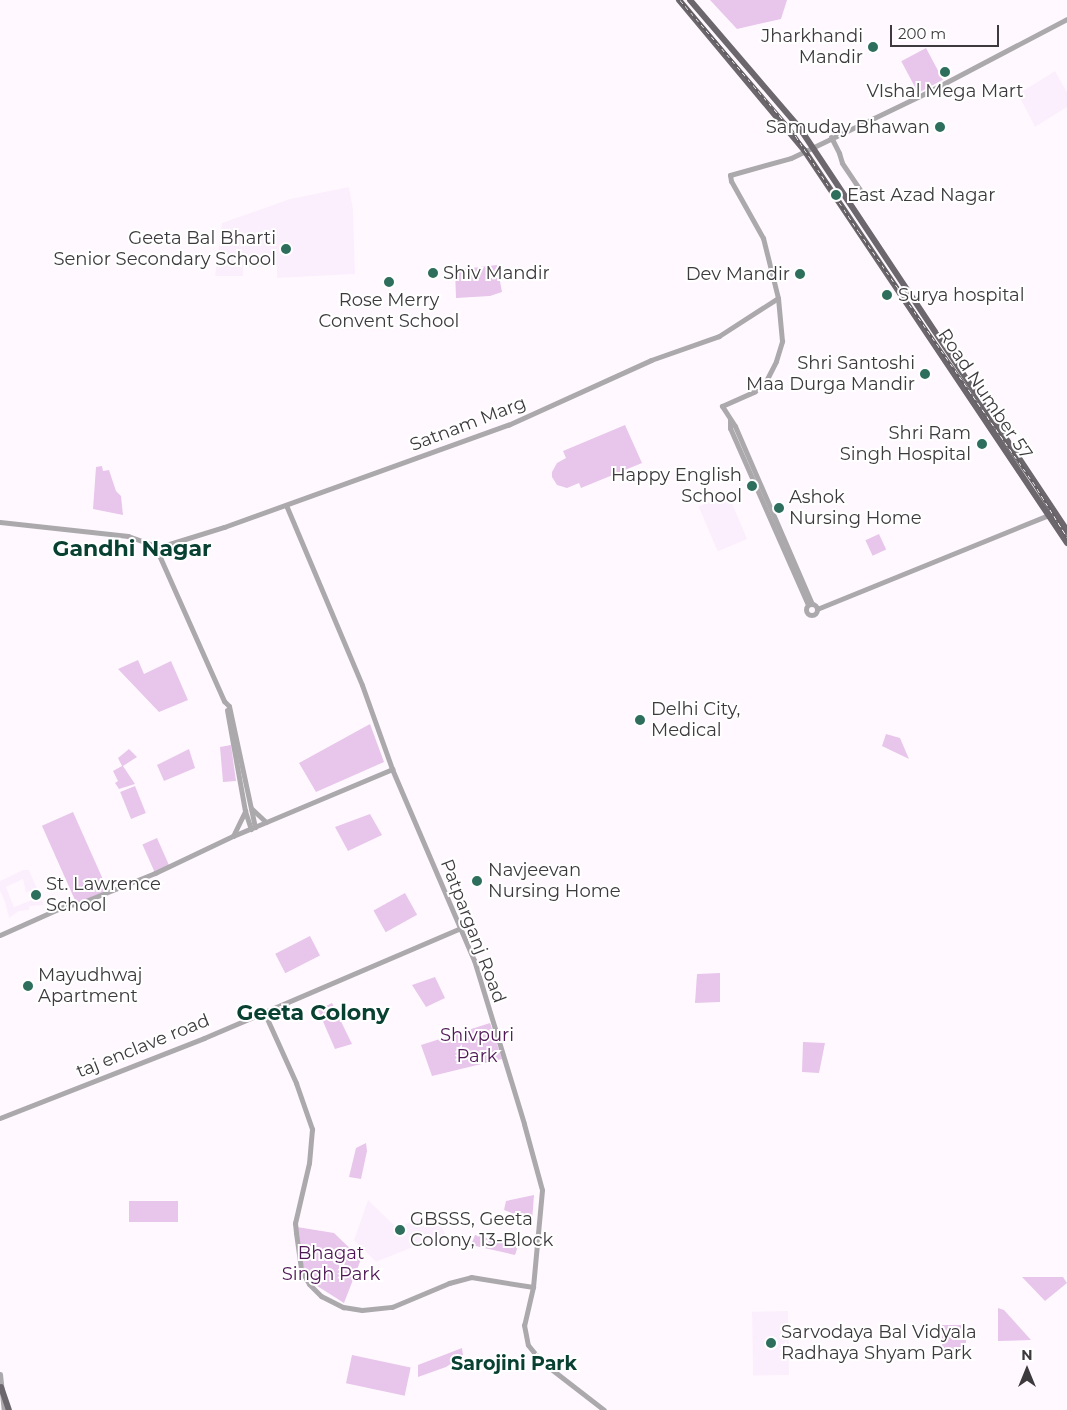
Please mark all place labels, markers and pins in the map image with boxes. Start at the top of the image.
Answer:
place label: Jharkhandi Mandir [761,26,863,68]
marker: Jharkhandi Mandir [867,41,879,53]
marker: VIshal Mega Mart [939,66,951,78]
place label: VIshal Mega Mart [866,80,1024,102]
place label: Samuday Bhawan [766,116,930,138]
marker: Samuday Bhawan [934,121,946,133]
place label: East Azad Nagar [847,184,995,206]
marker: East Azad Nagar [829,188,843,202]
place label: Geeta Bal Bharti Senior Secondary School [53,228,276,270]
marker: Geeta Bal Bharti Senior Secondary School [280,243,292,255]
place label: Shiv Mandir [443,262,550,284]
place label: Dev Mandir [686,263,790,285]
marker: Shiv Mandir [427,267,439,279]
marker: Dev Mandir [794,268,806,280]
marker: Rose Merry Convent School [383,276,395,288]
place label: Surya hospital [898,284,1025,306]
marker: Surya hospital [880,288,894,302]
place label: Rose Merry Convent School [319,290,459,332]
place label: Shri Santoshi Maa Durga Mandir [746,353,915,396]
marker: Shri Santoshi Maa Durga Mandir [919,368,931,380]
place label: Shri Ram Singh Hospital [840,423,971,466]
marker: Shri Ram Singh Hospital [975,437,989,451]
place label: Happy English School [611,465,742,508]
marker: Happy English School [746,480,758,492]
place label: Ashok Nursing Home [789,487,922,530]
marker: Ashok Nursing Home [773,502,785,514]
place label: Delhi City, Medical [651,699,740,742]
marker: Delhi City, Medical [633,713,647,727]
place label: Navjeevan Nursing Home [488,860,621,902]
place label: St. Lawrence School [46,874,161,916]
marker: Navjeevan Nursing Home [470,874,484,888]
marker: St. Lawrence School [30,889,42,901]
place label: Mayudhwaj Apartment [38,965,143,1008]
marker: Mayudhwaj Apartment [22,980,34,992]
place label: GBSSS, Geeta Colony, 13-Block [410,1209,553,1252]
marker: GBSSS, Geeta Colony, 13-Block [394,1224,406,1236]
place label: Sarvodaya Bal Vidyala Radhaya Shyam Park [781,1322,977,1365]
marker: Sarvodaya Bal Vidyala Radhaya Shyam Park [765,1337,777,1349]

